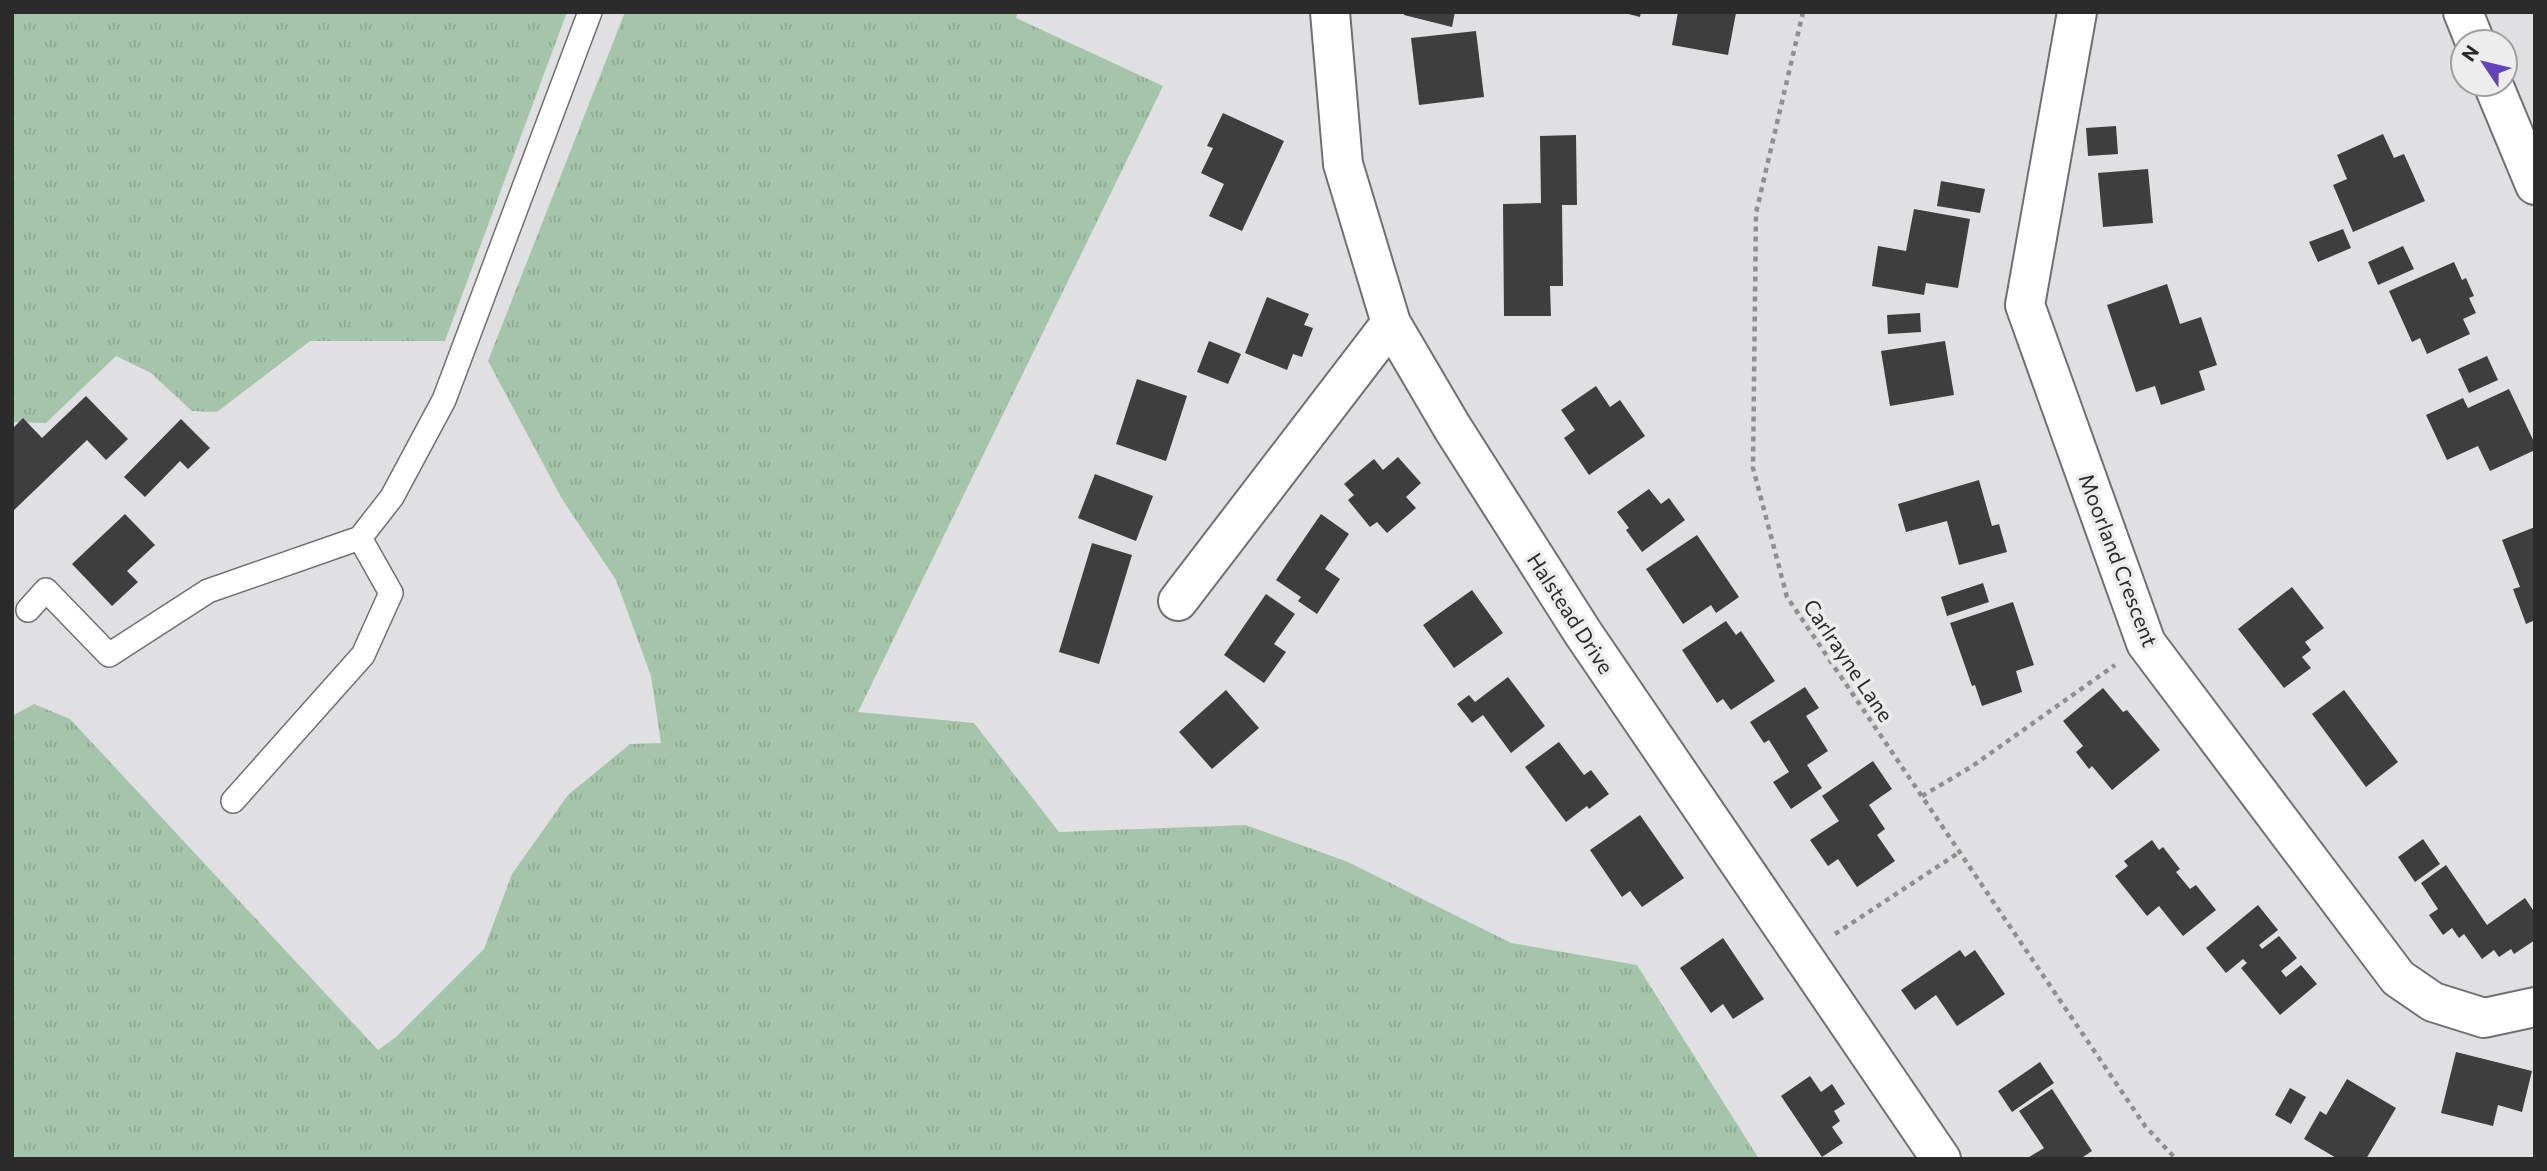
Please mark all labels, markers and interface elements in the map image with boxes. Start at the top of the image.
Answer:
north arrow [2449,28,2519,98]
text: N [2456,41,2483,65]
street label: Moorland Crescent [2075,470,2163,650]
street label: Halstead Drive [1523,548,1619,678]
street label: Carlrayne Lane [1799,594,1899,726]

